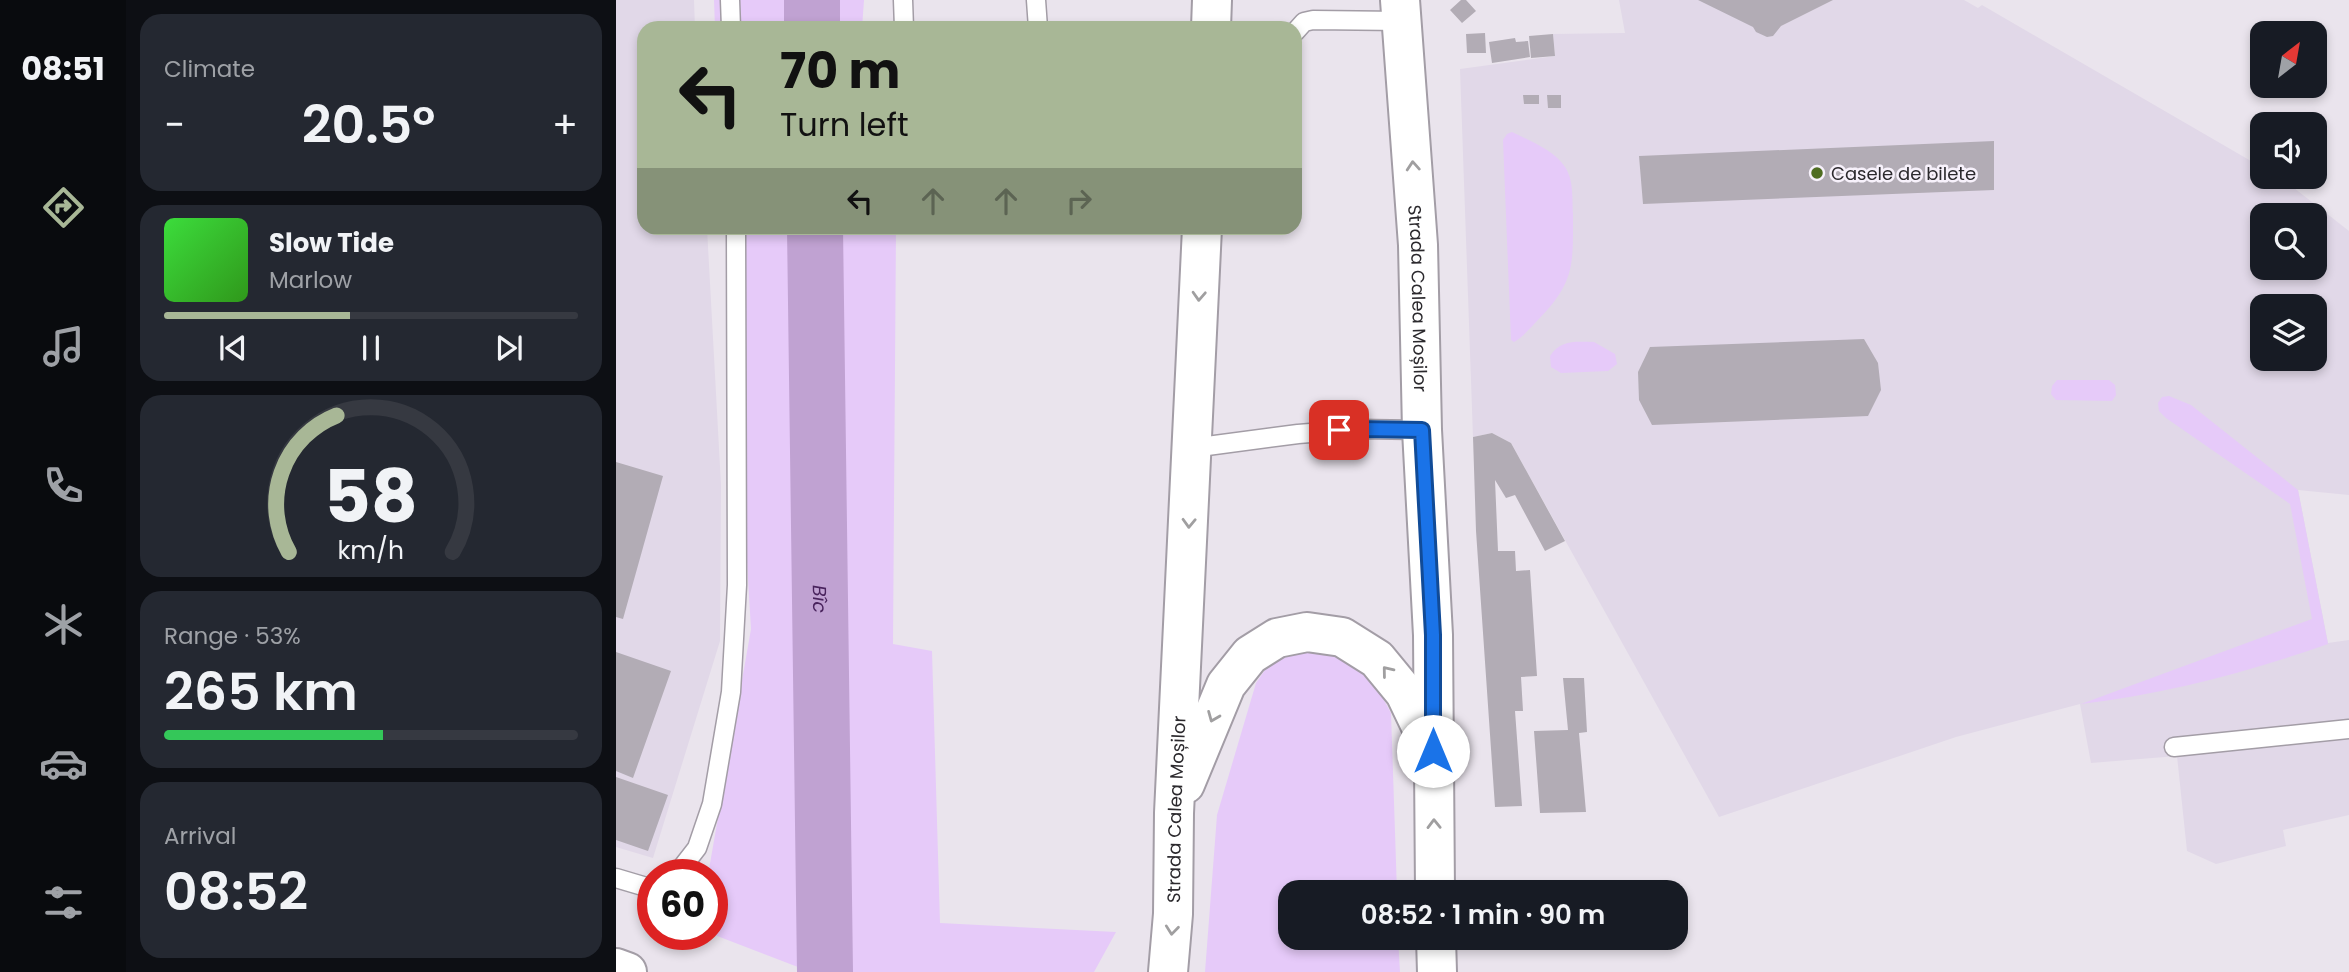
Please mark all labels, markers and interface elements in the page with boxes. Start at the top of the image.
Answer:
north arrow [2250,21,2328,98]
map controls [2250,21,2327,371]
text: 70 m [780,37,900,105]
text: 08:51 [21,46,105,91]
icon: left [665,49,756,140]
text: Climate [164,53,255,85]
text: 20.5° [302,88,435,161]
text: − [164,98,185,151]
text: + [552,98,578,151]
text: Turn left [780,102,909,147]
button: sound [2250,112,2327,189]
one-way arrow [1406,161,1421,172]
place label: Casele de bilete [1831,161,1976,186]
marker: Casele de bilete [1809,165,1825,181]
icon: left [841,182,879,220]
icon: ahead [914,182,952,220]
icon: ahead [987,182,1025,220]
icon: right [1060,182,1098,220]
icon: directions [39,183,88,232]
button: search [2250,203,2327,280]
street label: Strada Calea Moșilor [1403,204,1434,393]
text: Slow Tide [269,225,394,261]
text: Marlow [269,264,352,296]
one-way arrow [1192,290,1207,301]
button: layers [2250,294,2327,371]
icon: music [39,322,88,371]
icon: previous [214,329,252,367]
icon: pause [352,329,390,367]
icon: next [490,329,528,367]
pin [1309,400,1369,460]
icon: arrive [1320,411,1358,449]
text: 58 [324,446,418,547]
icon: phone [39,461,88,510]
one-way arrow [1181,518,1196,529]
text: km/h [338,533,404,568]
water label: Bîc [806,585,834,613]
icon: climate [39,600,88,649]
text: Range · 53% [164,620,301,652]
text: 265 km [164,655,358,728]
one-way arrow [1383,667,1395,680]
one-way arrow [1208,710,1222,722]
position arrow [1396,714,1470,788]
street label: Strada Calea Moșilor [1161,715,1191,903]
icon: car [39,739,88,788]
one-way arrow [1426,819,1442,829]
text: Arrival [164,820,236,852]
text: 08:52 [164,855,308,928]
speed limit sign: 60 [637,859,728,950]
icon: filters [39,878,88,927]
text: 08:52 · 1 min · 90 m [1361,897,1605,933]
one-way arrow [1165,925,1180,936]

